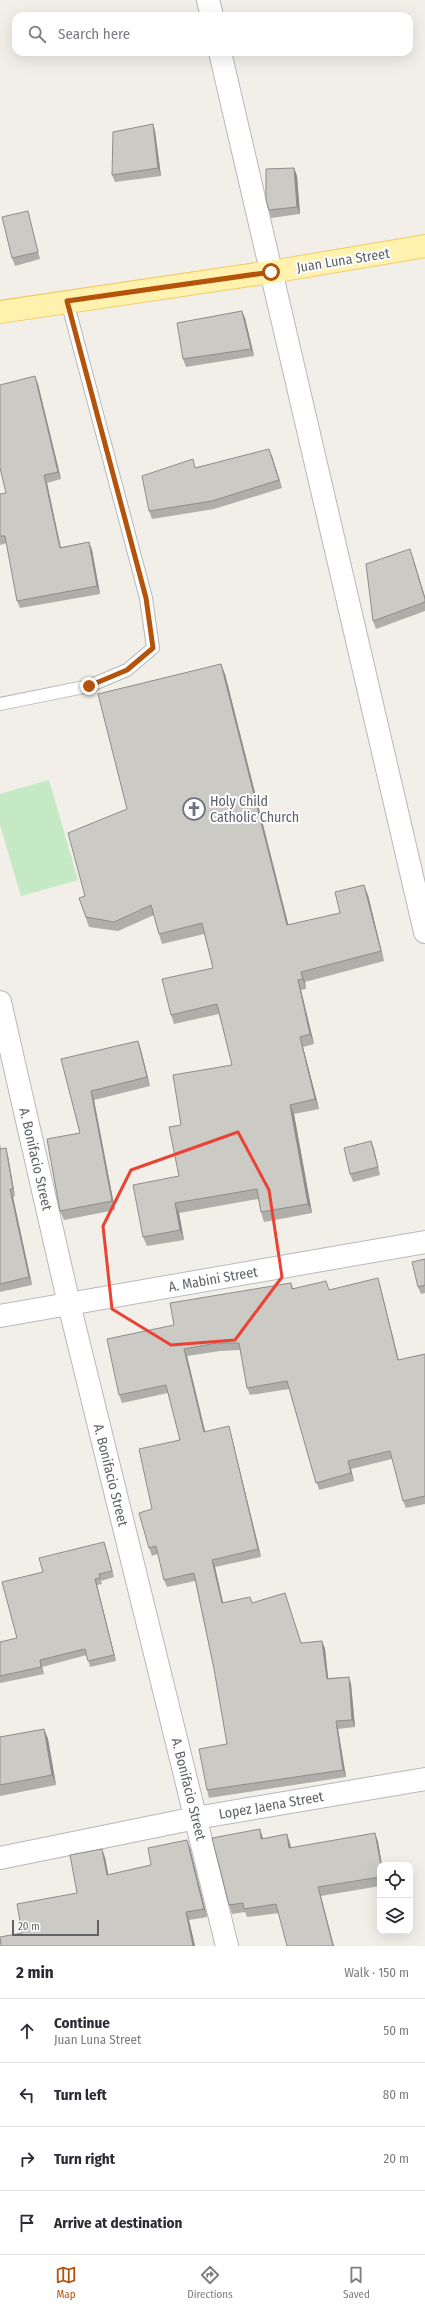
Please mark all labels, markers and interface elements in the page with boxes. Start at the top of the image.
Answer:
search box [12,12,413,56]
icon: search [26,23,48,45]
text: Search here [58,25,130,43]
street label: Juan Luna Street [295,245,391,276]
route start [262,263,280,281]
route end [80,677,98,695]
place label: Holy Child Catholic Church [210,793,299,826]
church icon: Holy Child Catholic Church [181,796,207,822]
street label: A. Bonifacio Street [15,1106,56,1213]
street label: A. Mabini Street [167,1263,259,1296]
street label: A. Bonifacio Street [90,1422,132,1529]
street label: A. Bonifacio Street [168,1736,210,1843]
street label: Lopez Jaena Street [217,1788,325,1823]
map controls [377,1862,413,1934]
button: locate [377,1862,413,1898]
button: layers [377,1898,413,1934]
scale bar [12,1918,99,1937]
text: 20 m [18,1920,40,1933]
text: 2 min [16,1962,54,1983]
text: Walk · 150 m [344,1965,409,1980]
text: Continue [54,2014,110,2032]
icon: ahead [16,2020,38,2042]
text: 50 m [383,2023,409,2038]
text: Juan Luna Street [54,2032,141,2047]
icon: left [16,2084,38,2106]
text: Turn left [54,2086,107,2104]
text: 80 m [383,2087,409,2102]
icon: right [16,2148,38,2170]
text: Turn right [54,2150,115,2168]
text: 20 m [383,2151,409,2166]
icon: arrive [16,2212,38,2234]
text: Arrive at destination [54,2214,182,2232]
tab: Map [55,2264,77,2301]
tab: Directions [187,2264,233,2301]
tab: Saved [343,2264,370,2301]

